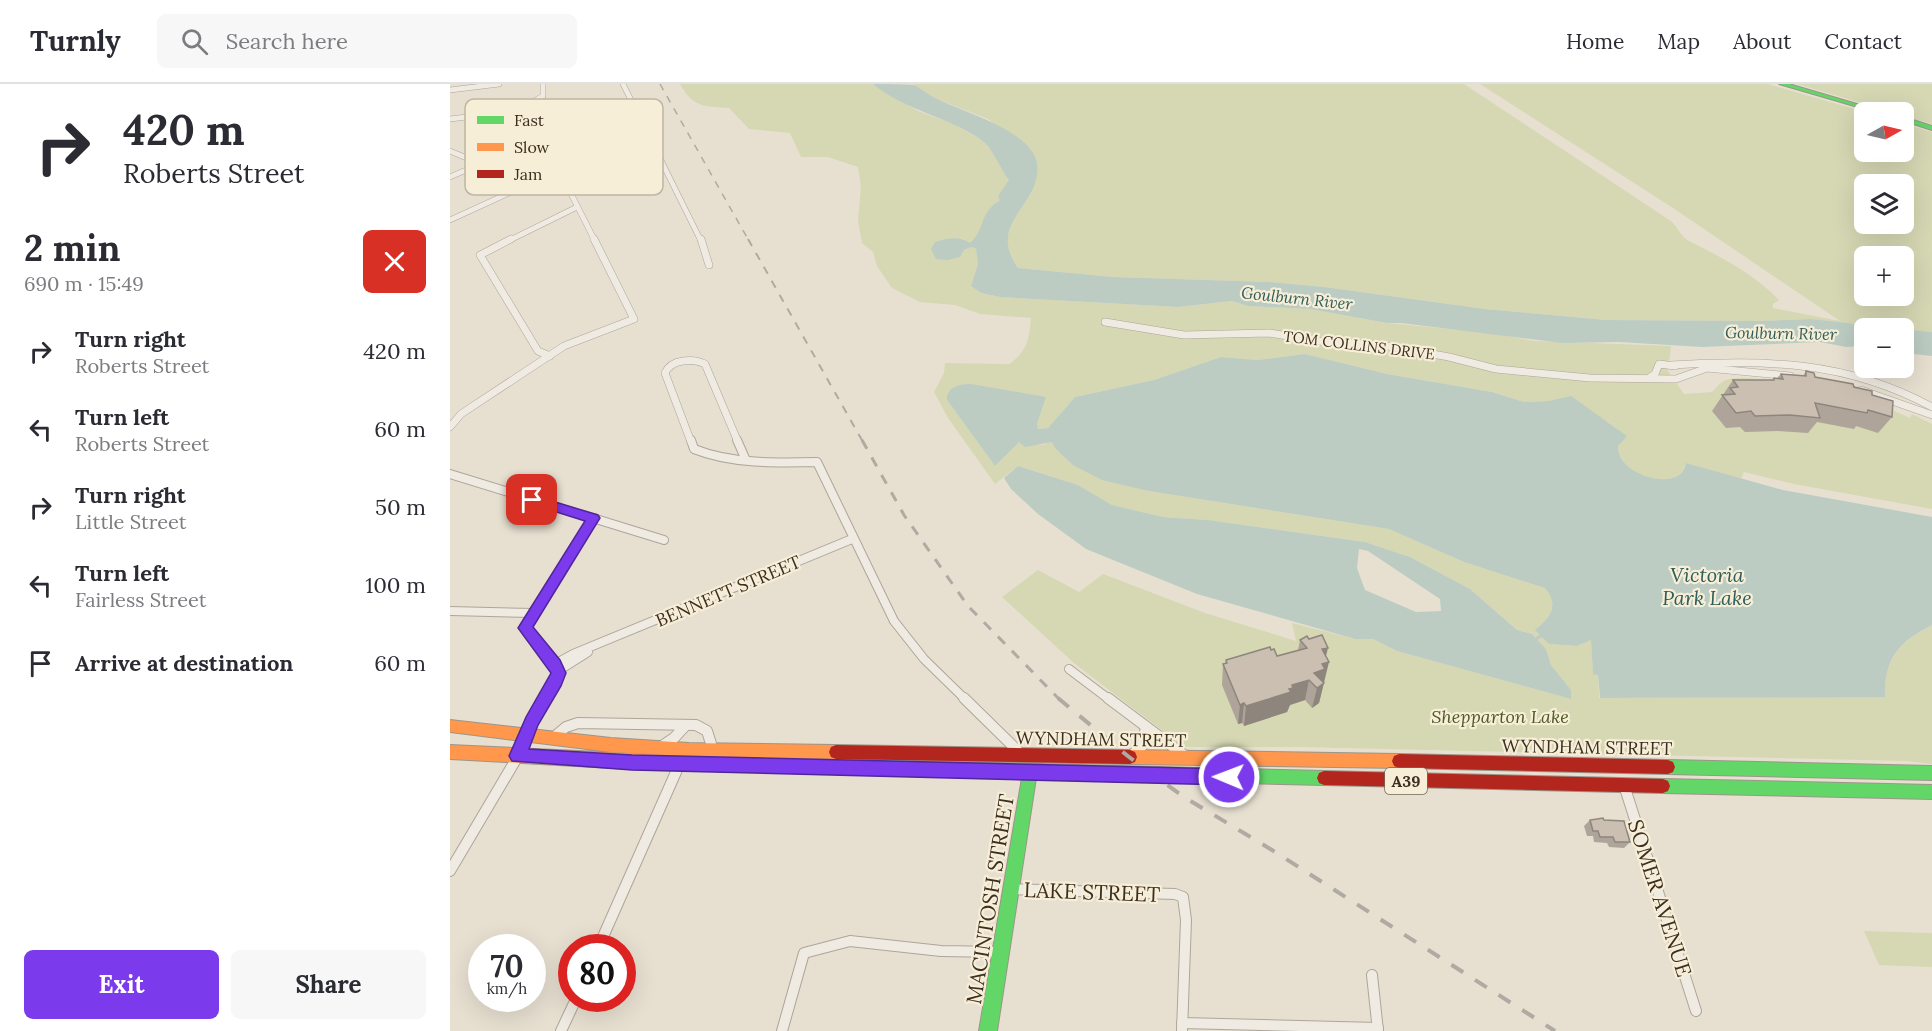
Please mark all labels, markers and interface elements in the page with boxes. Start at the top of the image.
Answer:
search box [157,14,577,68]
text: Turnly [30,23,121,59]
icon: search [178,25,211,58]
text: Search here [226,27,348,55]
text: Home [1566,28,1624,55]
text: Map [1657,28,1700,55]
text: About [1733,28,1791,55]
text: Contact [1824,28,1902,55]
legend [465,99,663,195]
north arrow [1854,102,1914,162]
map controls [1854,102,1914,378]
text: 420 m [123,103,245,157]
icon: right [24,108,102,186]
text: Fast [514,110,545,130]
text: Slow [514,137,550,157]
text: Roberts Street [123,156,304,190]
text: Jam [513,164,542,184]
button: layers [1854,174,1914,234]
text: 2 min [24,225,121,271]
button: close [363,230,426,293]
button: + [1854,246,1914,306]
text: 690 m · 15:49 [24,271,144,296]
water label: Goulburn River [1240,282,1354,314]
button: − [1854,318,1914,378]
water label: Goulburn River [1725,322,1838,344]
text: Turn right [75,325,186,353]
street label: TOM COLLINS DRIVE [1282,326,1436,364]
icon: right [24,335,57,368]
text: 420 m [363,337,426,365]
text: Roberts Street [75,353,209,378]
text: Turn left [75,403,169,431]
icon: left [24,413,57,446]
text: 60 m [374,415,426,443]
text: Roberts Street [75,431,209,456]
pin [506,474,557,525]
text: Turn right [75,481,186,509]
icon: arrive [515,483,548,516]
icon: right [24,491,57,524]
text: 50 m [375,493,426,521]
text: Little Street [75,509,186,534]
street label: BENNETT STREET [652,550,805,632]
text: Turn left [75,559,169,587]
water label: Victoria Park Lake [1662,562,1752,610]
icon: left [24,569,57,602]
text: 100 m [365,571,426,599]
text: Fairless Street [75,587,206,612]
icon: arrive [24,647,57,680]
text: Arrive at destination [75,649,293,677]
text: 60 m [374,649,426,677]
park label: Shepparton Lake [1431,705,1569,728]
street label: WYNDHAM STREET [1015,726,1187,752]
street label: WYNDHAM STREET [1501,734,1673,760]
position arrow [1197,745,1261,809]
road number: A39 [1385,768,1427,794]
street label: MACINTOSH STREET [960,792,1020,1006]
street label: SOMER AVENUE [1622,816,1698,980]
street label: LAKE STREET [1023,876,1161,908]
speed limit sign: 80 [558,934,636,1012]
text: 70 [490,947,524,985]
button: Exit [24,950,219,1019]
button: Share [231,950,426,1019]
text: km/h [487,979,527,998]

